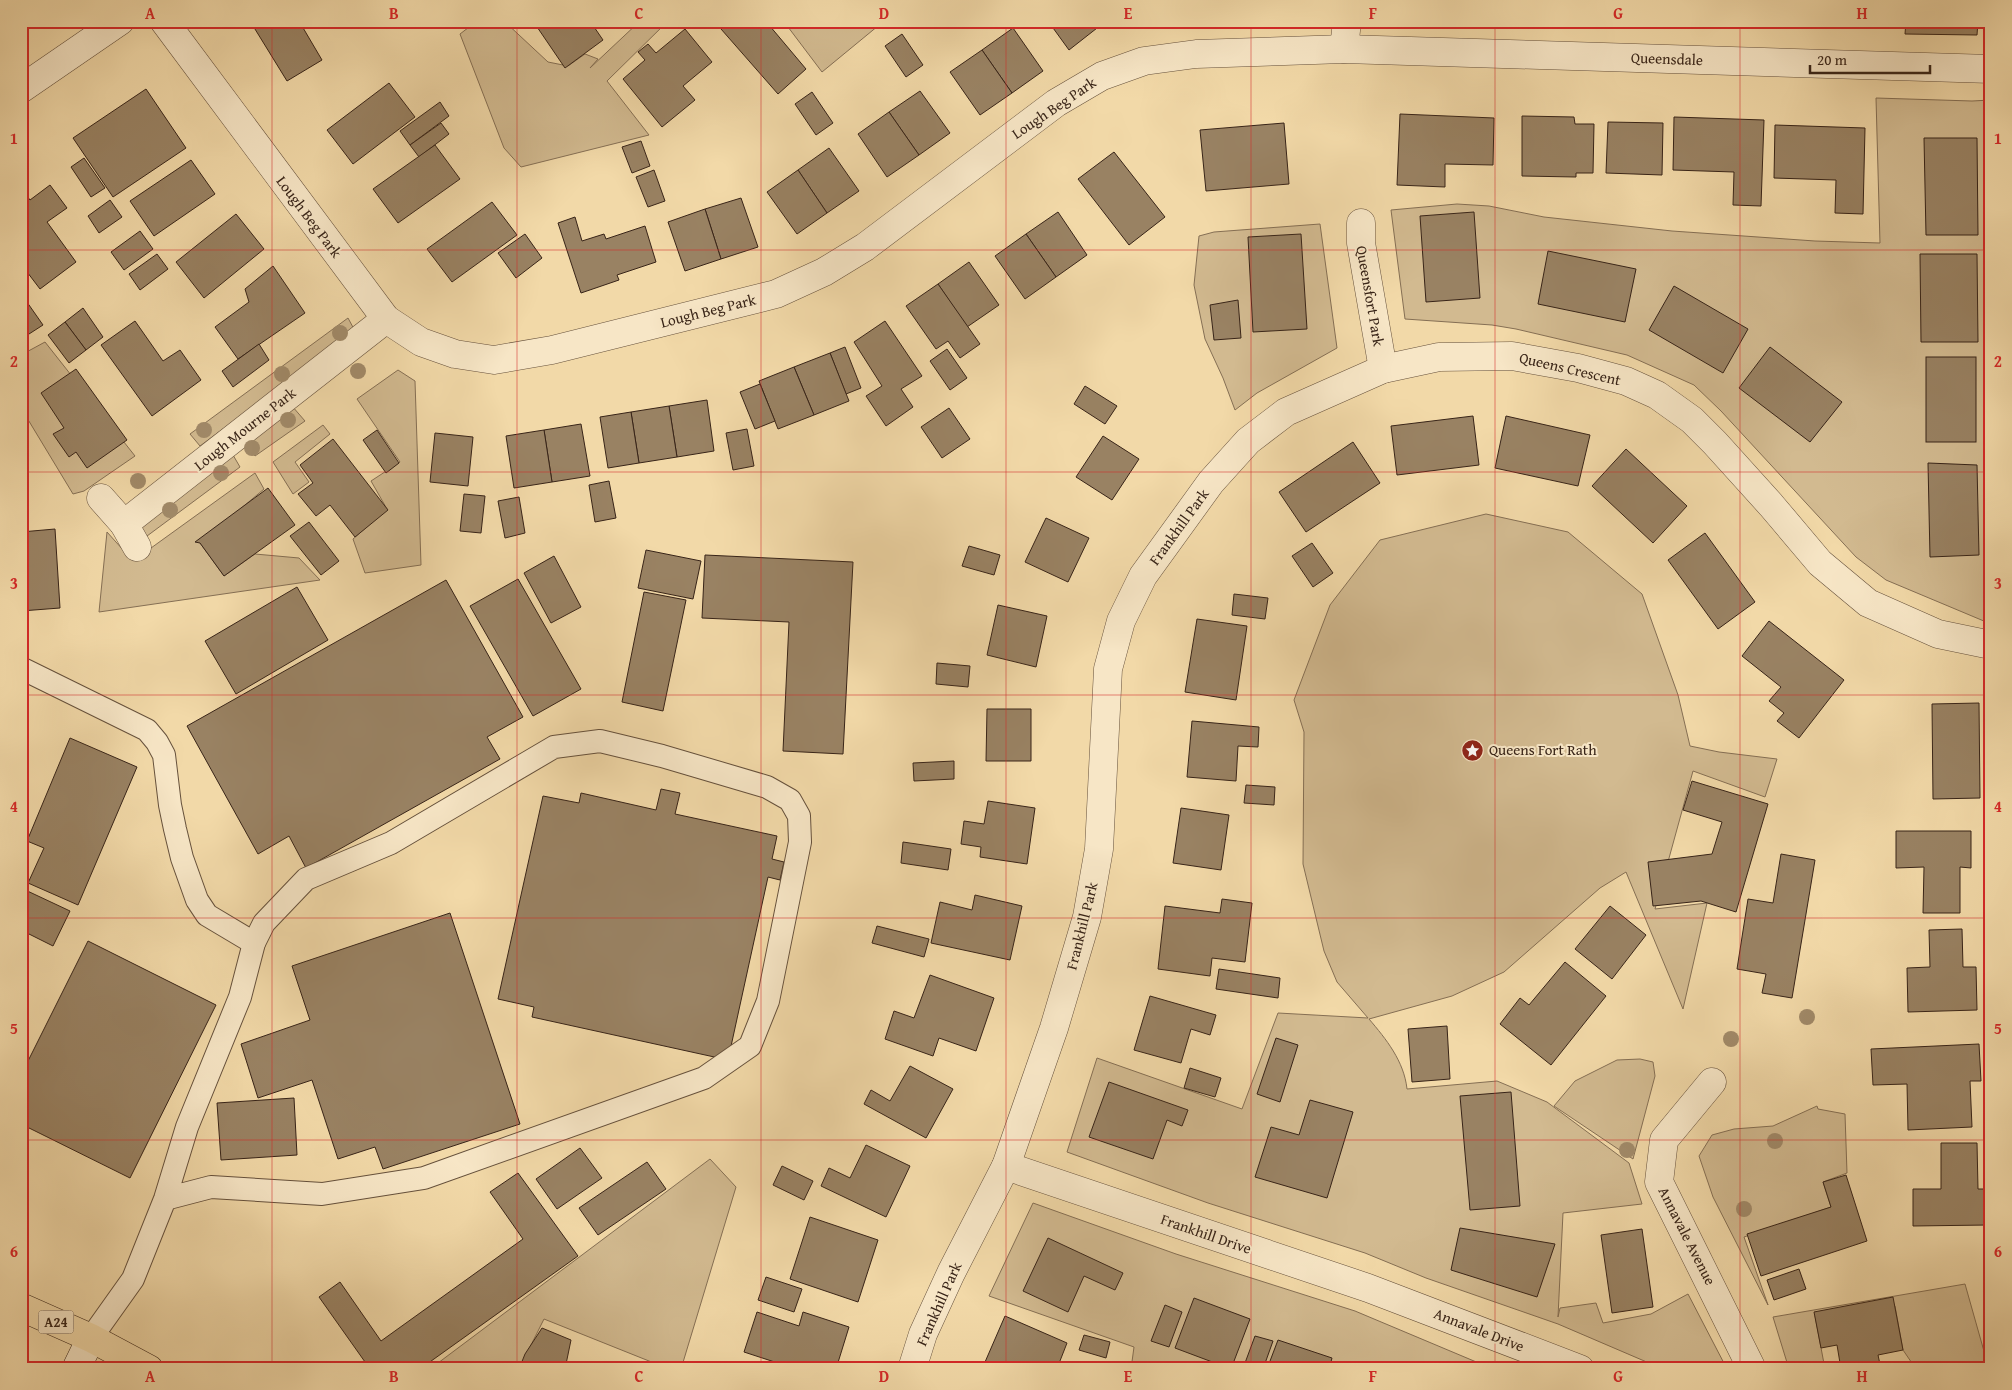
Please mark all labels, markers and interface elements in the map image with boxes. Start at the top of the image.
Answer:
text: A [145,1,156,25]
text: B [389,1,399,25]
text: C [634,1,644,25]
text: D [879,1,889,25]
text: E [1124,1,1133,25]
text: F [1369,1,1377,25]
text: G [1613,1,1623,25]
text: H [1856,1,1868,25]
scale bar [1810,42,1930,74]
street label: Queensdale [1631,47,1703,70]
text: 20 m [1817,49,1848,70]
street label: Lough Beg Park [1007,71,1100,144]
text: 1 [10,126,18,150]
text: 1 [1994,126,2002,150]
street label: Lough Beg Park [272,171,347,262]
street label: Queensfort Park [1351,244,1390,348]
street label: Lough Beg Park [658,288,758,333]
street label: Queens Crescent [1517,347,1624,391]
text: 2 [10,349,18,373]
text: 2 [1994,349,2002,373]
street label: Lough Mourne Park [189,382,300,475]
street label: Frankhill Park [1144,484,1214,569]
text: 3 [10,571,18,595]
text: 3 [1994,571,2002,595]
place icon: Queens Fort Rath [1461,738,1485,762]
place label: Queens Fort Rath [1489,739,1597,760]
text: 4 [10,794,18,818]
text: 4 [1994,794,2002,818]
street label: Frankhill Park [1060,879,1103,972]
text: 5 [10,1016,18,1040]
text: 5 [1994,1016,2002,1040]
street label: Annavale Avenue [1654,1183,1721,1289]
street label: Frankhill Drive [1158,1208,1254,1259]
text: 6 [10,1239,18,1263]
text: 6 [1994,1239,2002,1263]
street label: Frankhill Park [911,1258,967,1349]
street label: Annavale Drive [1431,1303,1527,1356]
road number: A24 [38,1310,74,1334]
text: A [145,1364,156,1388]
text: B [389,1364,399,1388]
text: C [634,1364,644,1388]
text: D [879,1364,889,1388]
text: E [1124,1364,1133,1388]
text: F [1369,1364,1377,1388]
text: G [1613,1364,1623,1388]
text: H [1856,1364,1868,1388]

